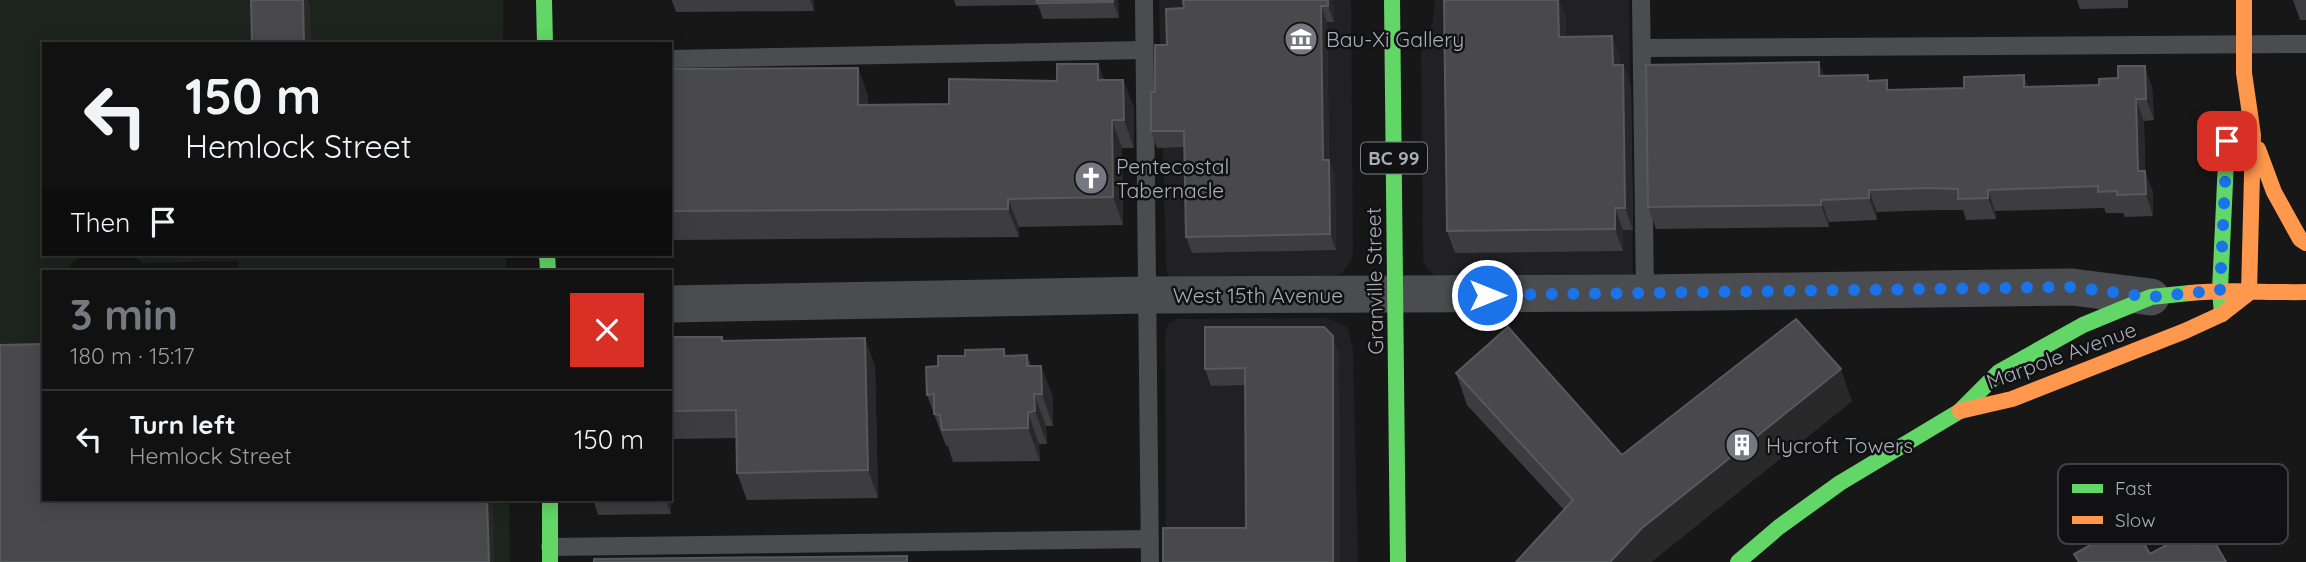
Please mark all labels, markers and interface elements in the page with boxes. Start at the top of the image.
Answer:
museum icon: Bau-Xi Gallery [1282,20,1320,58]
place label: Bau-Xi Gallery [1326,26,1464,52]
text: 150 m [185,65,321,126]
icon: left [70,70,161,161]
pin [2197,111,2257,171]
icon: arrive [2208,122,2246,160]
text: Hemlock Street [185,126,412,166]
road number: BC 99 [1361,142,1427,174]
place label: Pentecostal Tabernacle [1116,153,1229,203]
church icon: Pentecostal Tabernacle [1072,159,1110,197]
icon: arrive [144,203,182,241]
text: Then [70,206,130,239]
street label: Granville Street [1360,207,1388,355]
position arrow [1450,258,1524,332]
street label: West 15th Avenue [1173,282,1343,308]
text: 3 min [70,288,178,341]
button: close [570,293,644,367]
street label: Marpole Avenue [1982,316,2140,394]
text: 180 m · 15:17 [70,341,195,370]
text: Turn left [129,408,236,441]
icon: left [70,420,108,458]
text: 150 m [574,423,644,456]
building icon: Hycroft Towers [1723,426,1761,464]
place label: Hycroft Towers [1766,432,1913,458]
text: Hemlock Street [129,441,292,470]
legend [2058,464,2288,544]
text: Fast [2115,476,2152,500]
text: Slow [2115,508,2156,532]

